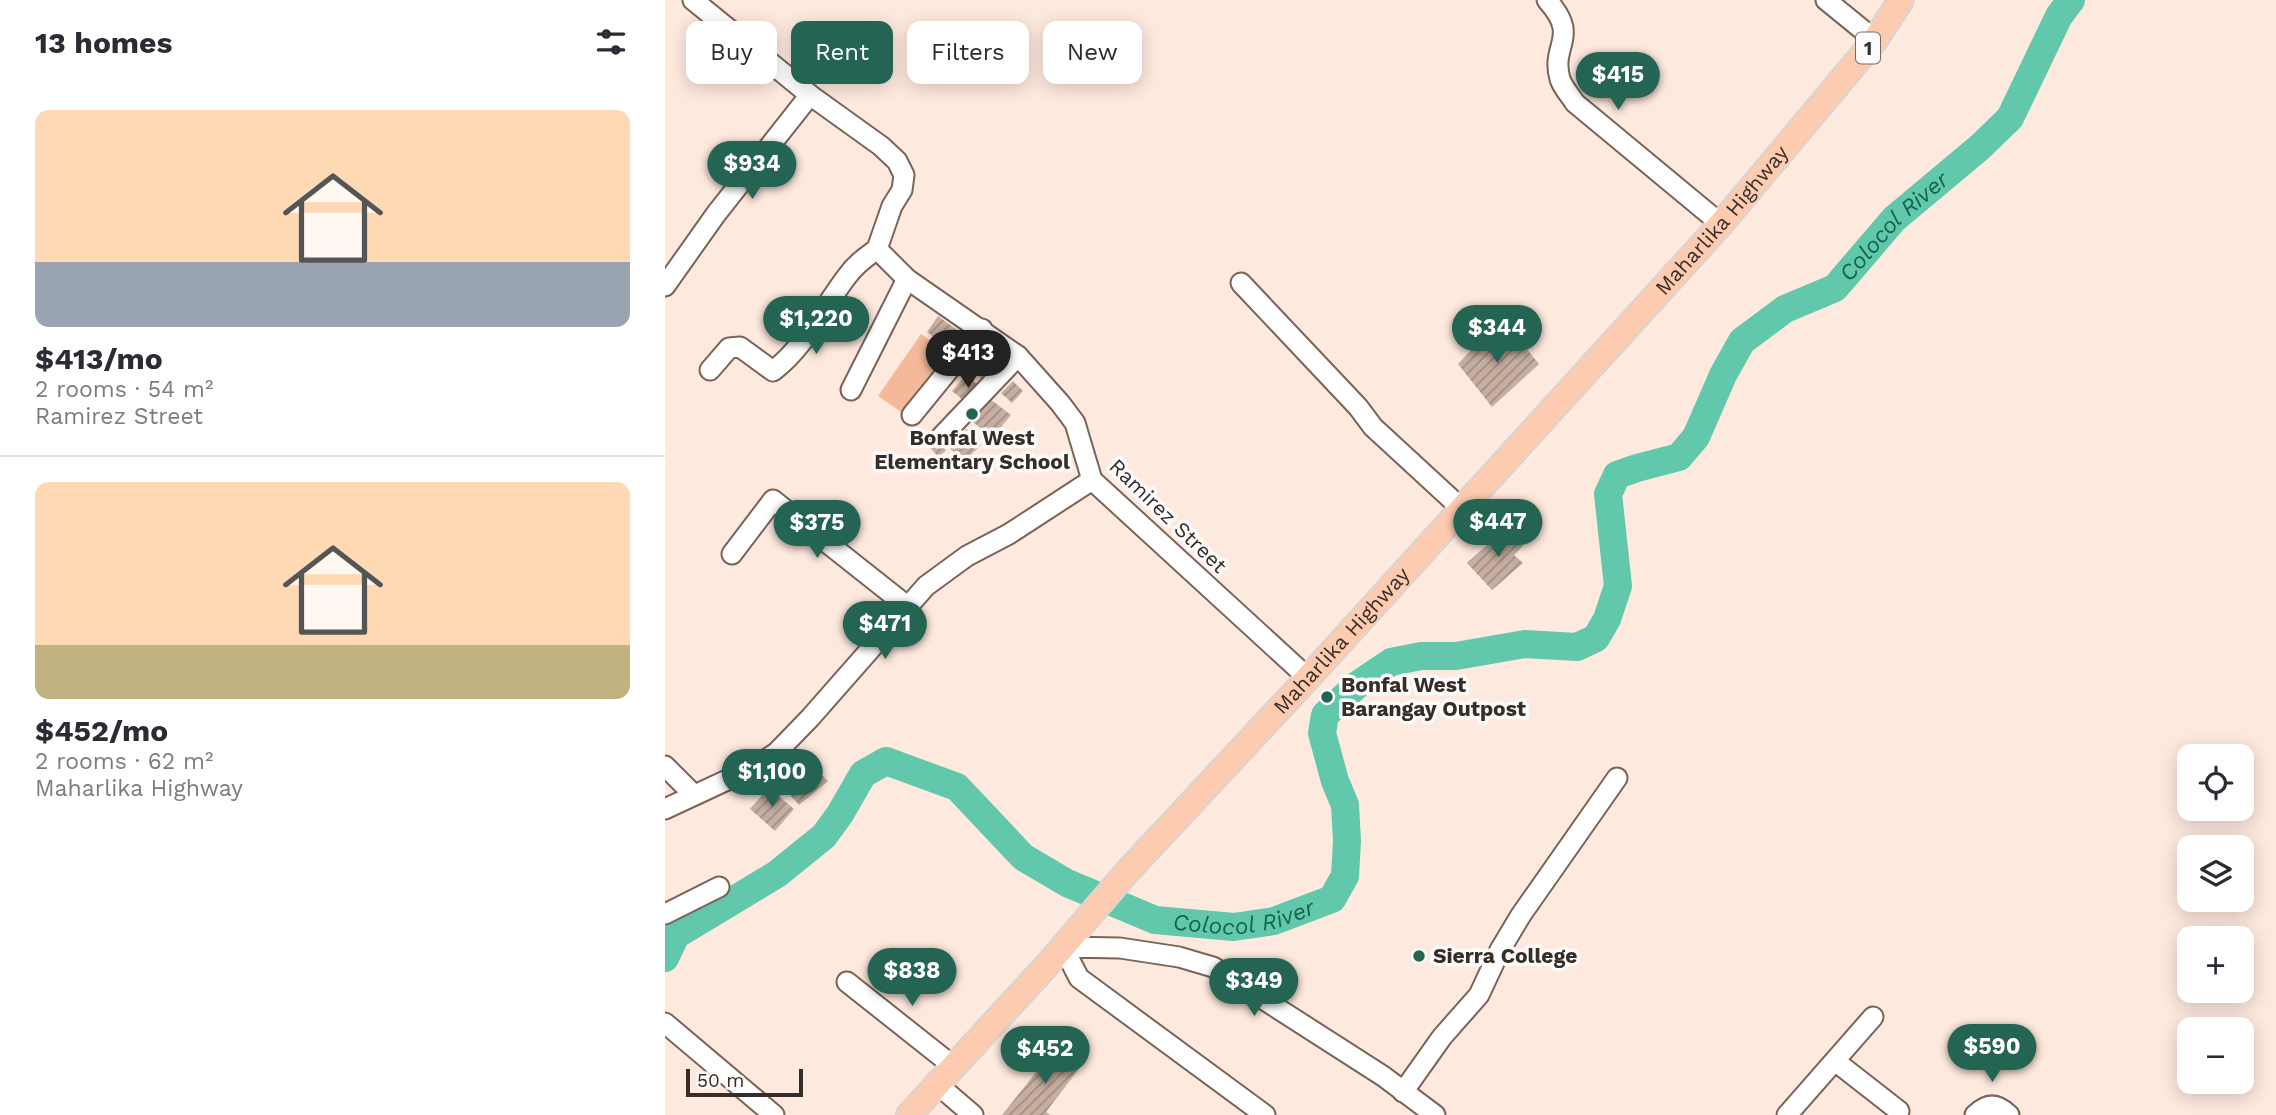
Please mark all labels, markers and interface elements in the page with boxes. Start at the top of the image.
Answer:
chip: Buy [686,21,777,84]
chip: Rent [791,21,893,84]
chip: Filters [907,21,1029,84]
chip: New [1043,21,1142,84]
icon: filters [592,23,630,61]
text: 13 homes [35,25,172,60]
road number: 1 [1856,32,1880,64]
pin: $415 [1577,52,1659,112]
text: $415 [1592,61,1644,88]
street label: Maharlika Highway [1650,140,1793,300]
pin: $934 [711,142,793,201]
text: $934 [723,150,781,177]
icon: home [270,155,396,281]
water label: Colocol River [1834,166,1955,287]
pin: $1,220 [759,296,873,356]
text: $1,220 [779,305,853,332]
pin: $344 [1456,306,1538,365]
text: $344 [1468,314,1526,341]
pin: $413 [927,330,1009,390]
text: $413 [942,339,994,366]
text: $413/mo [35,341,163,376]
text: 2 rooms · 54 m² [35,376,213,403]
text: Ramirez Street [35,403,203,430]
marker: Bonfal West Elementary School [964,406,980,422]
place label: Bonfal West Elementary School [874,425,1070,474]
street label: Ramirez Street [1104,453,1232,578]
pin: $375 [776,500,858,560]
pin: $447 [1457,500,1539,559]
text: $447 [1469,508,1527,535]
text: $375 [790,509,844,536]
icon: home [270,527,396,653]
street label: Maharlika Highway [1268,562,1415,719]
pin: $471 [844,602,926,661]
text: $471 [859,610,911,637]
place label: Bonfal West Barangay Outpost [1341,672,1526,721]
marker: Bonfal West Barangay Outpost [1319,689,1335,705]
text: $452/mo [35,713,168,748]
map controls [2177,744,2254,1094]
button: locate [2177,744,2254,821]
text: 2 rooms · 62 m² [35,748,213,775]
pin: $1,100 [715,750,829,809]
text: $1,100 [738,758,806,785]
text: Maharlika Highway [35,775,243,802]
button: layers [2177,835,2254,912]
water label: Colocol River [1172,894,1319,941]
button: + [2177,926,2254,1003]
place label: Sierra College [1433,943,1577,968]
pin: $838 [871,948,953,1008]
marker: Sierra College [1411,948,1427,964]
text: $838 [883,957,941,984]
pin: $349 [1213,958,1295,1018]
text: $349 [1225,967,1283,994]
button: − [2177,1017,2254,1094]
pin: $590 [1951,1024,2033,1084]
pin: $452 [1004,1026,1086,1086]
text: $590 [1963,1033,2021,1060]
text: $452 [1017,1035,1073,1062]
scale bar [686,1066,803,1098]
text: 50 m [697,1069,744,1092]

